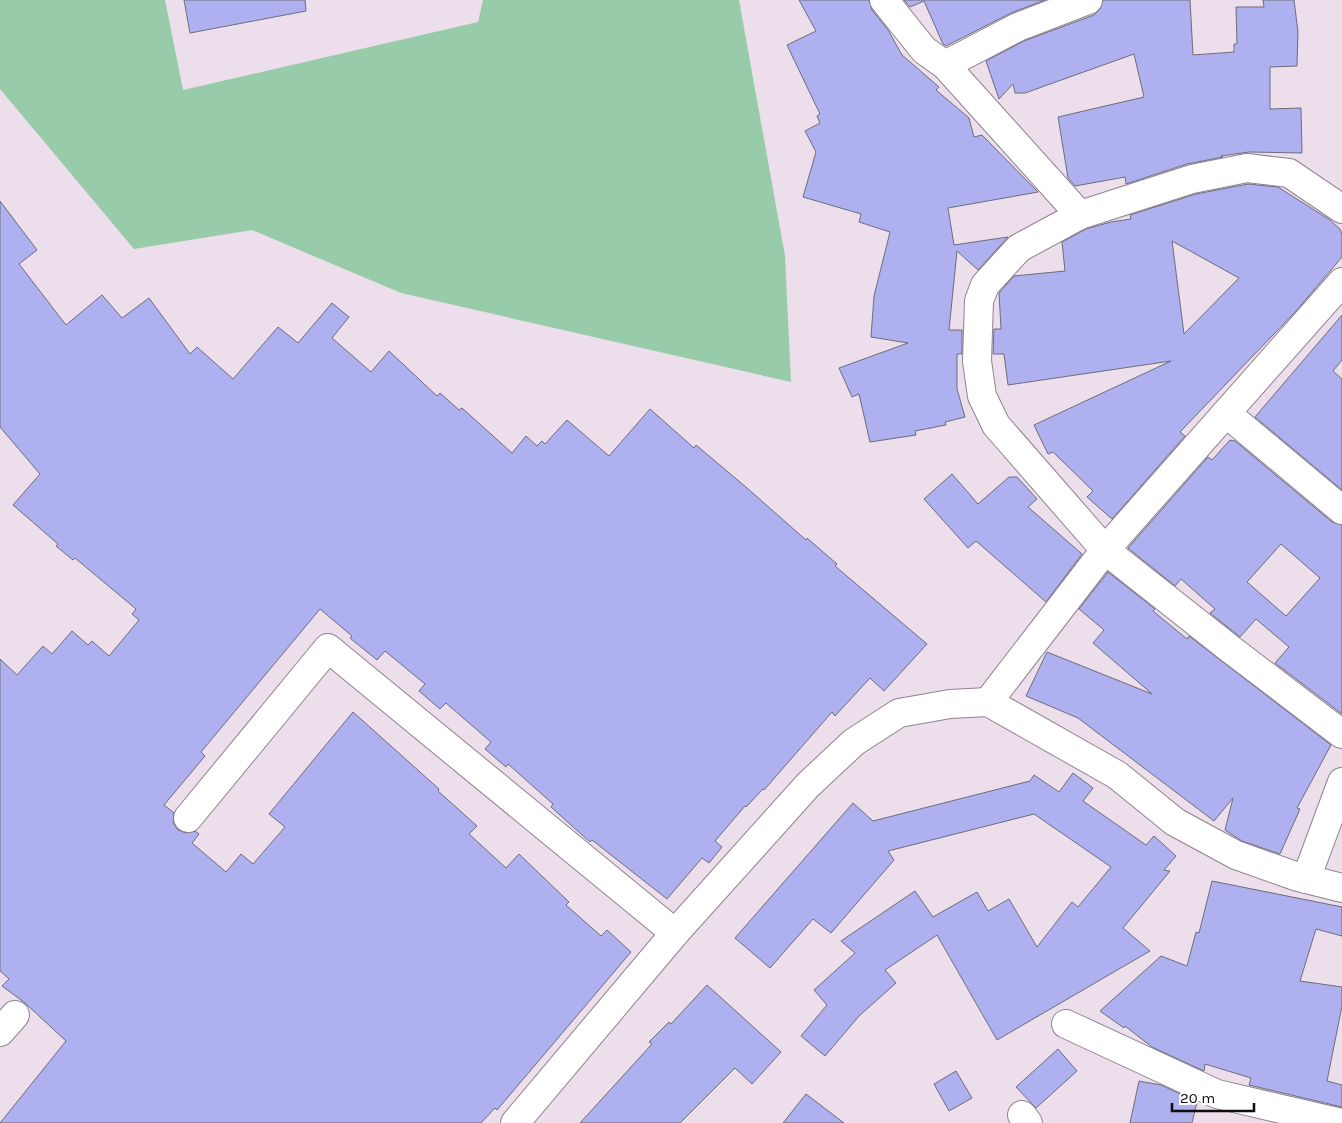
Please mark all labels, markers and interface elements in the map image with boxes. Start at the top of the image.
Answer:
scale bar [1172,1080,1254,1112]
text: 20 m [1180,1089,1215,1107]

